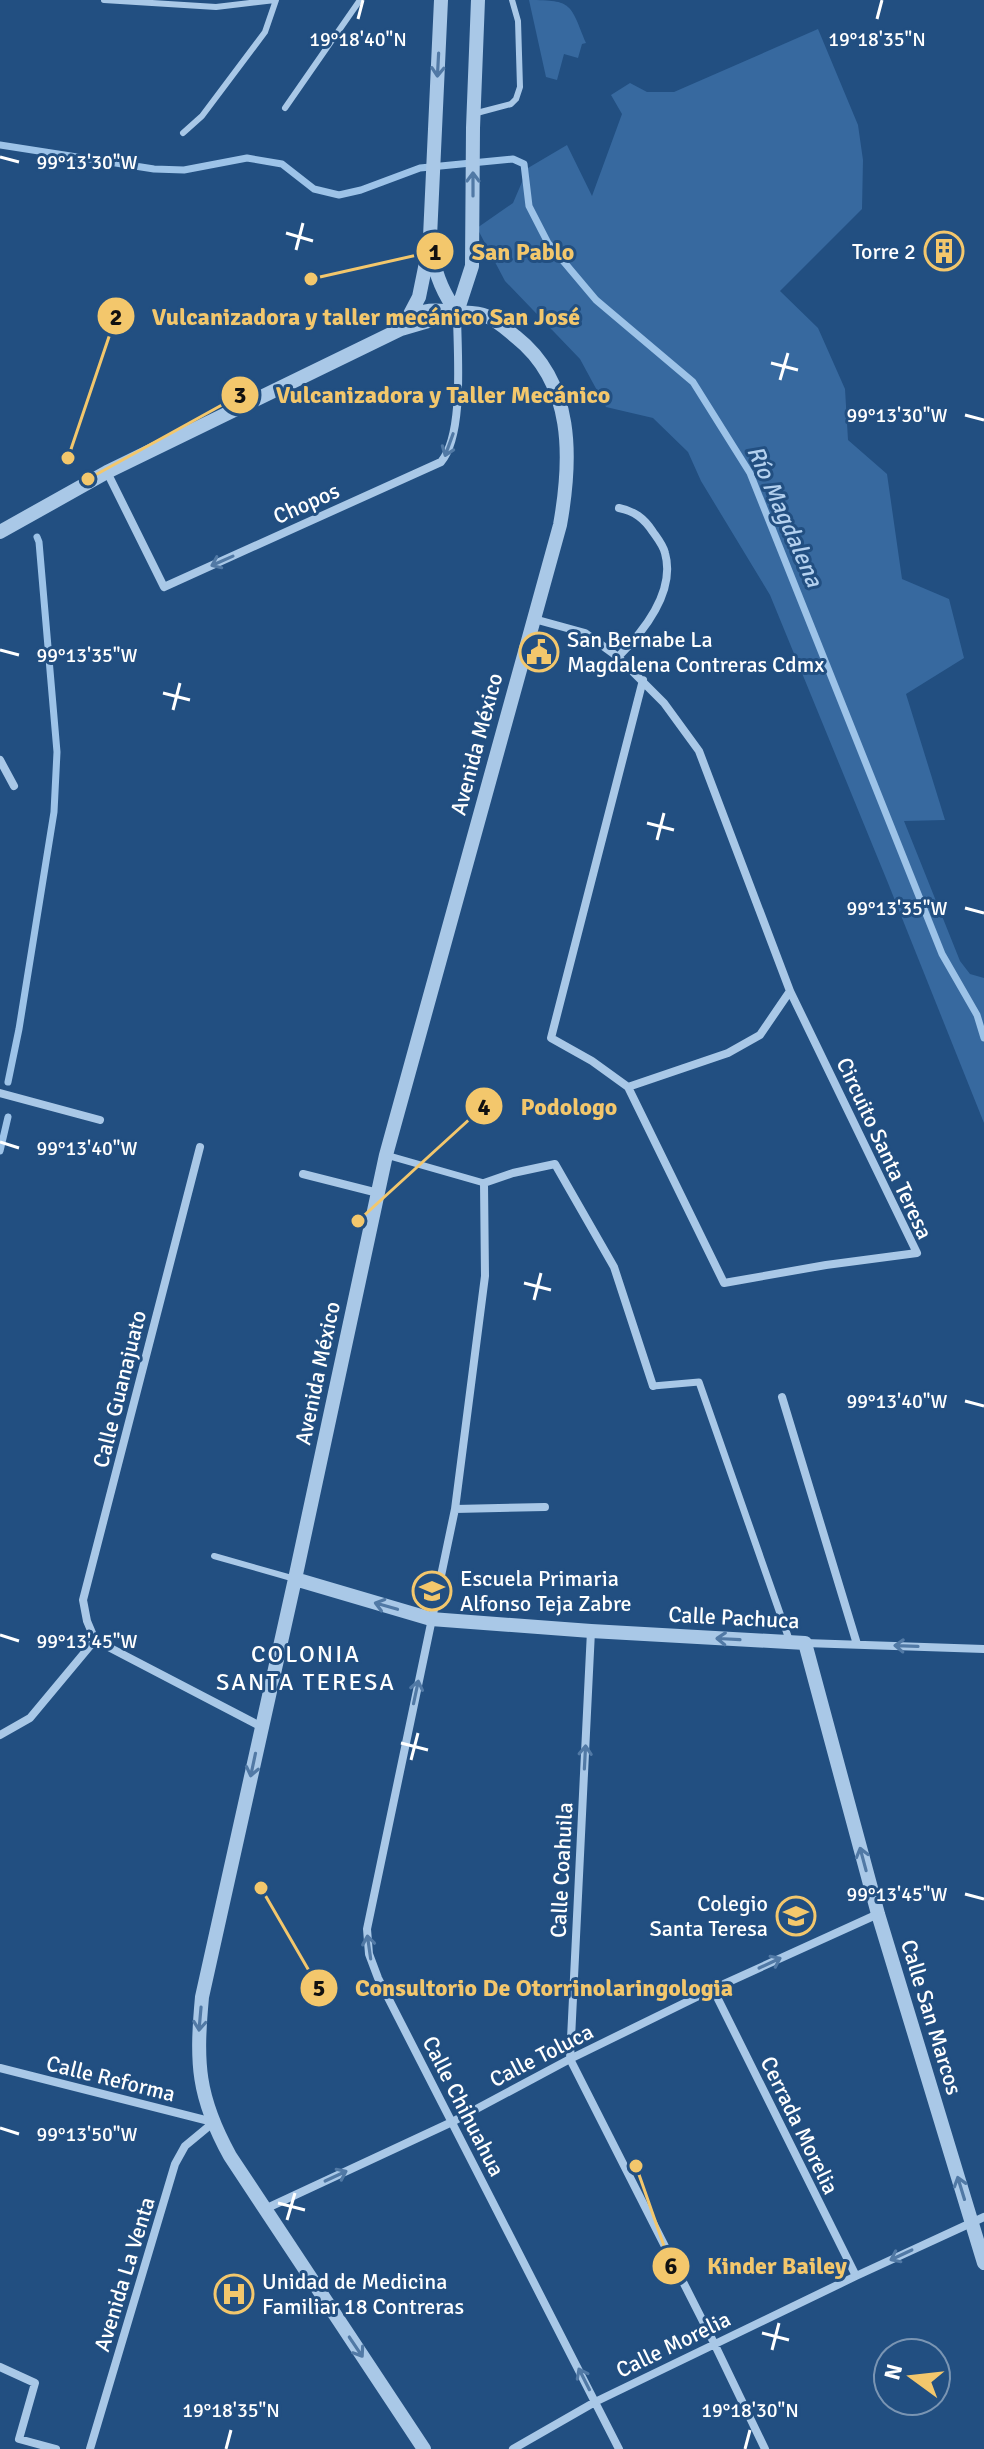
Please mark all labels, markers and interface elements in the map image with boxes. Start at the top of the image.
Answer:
text: 19°18'40"N [309,27,407,52]
text: 19°18'35"N [828,27,926,52]
one-way arrow [430,51,445,78]
text: 99°13'30"W [36,150,138,175]
one-way arrow [465,171,481,198]
callout: San Pablo [415,227,590,275]
building icon: Torre 2 [923,230,965,272]
text: 1 [429,237,442,267]
text: San Pablo [472,237,574,267]
place label: Torre 2 [852,238,916,265]
callout: Vulcanizadora y taller mecánico San José [96,292,596,340]
text: 2 [110,302,122,332]
text: Vulcanizadora y taller mecánico San José [152,302,580,332]
callout: Vulcanizadora y Taller Mecánico [220,371,626,419]
text: 3 [234,380,246,410]
text: Vulcanizadora y Taller Mecánico [276,380,610,410]
text: 99°13'30"W [846,403,948,428]
one-way arrow [441,432,456,457]
water label: Río Magdalena [740,441,830,592]
street label: Chopos [269,477,343,530]
one-way arrow [210,554,234,569]
place label: San Bernabe La Magdalena Contreras Cdmx [567,626,824,678]
public building icon: San Bernabe La Magdalena Contreras Cdmx [518,631,560,673]
text: 99°13'35"W [36,643,138,668]
street label: Avenida México [445,670,508,818]
text: 99°13'35"W [846,896,948,921]
street label: Circuito Santa Teresa [831,1053,938,1243]
callout: Podologo [464,1082,633,1130]
text: 4 [478,1092,491,1122]
text: Podologo [521,1092,617,1122]
text: 99°13'40"W [36,1136,138,1161]
street label: Avenida México [289,1299,346,1447]
street label: Calle Guanajuato [87,1308,152,1471]
text: 99°13'40"W [846,1389,948,1414]
place label: Escuela Primaria Alfonso Teja Zabre [460,1565,632,1617]
school or university icon: Escuela Primaria Alfonso Teja Zabre [411,1570,453,1612]
one-way arrow [374,1598,400,1613]
street label: Calle Pachuca [668,1601,800,1634]
text: 99°13'45"W [36,1629,138,1654]
one-way arrow [715,1631,742,1646]
district label: COLONIA SANTA TERESA [216,1639,396,1697]
one-way arrow [893,1639,920,1654]
one-way arrow [409,1679,424,1705]
one-way arrow [578,1744,593,1771]
one-way arrow [245,1751,260,1777]
street label: Calle Coahuila [544,1801,579,1939]
one-way arrow [855,1846,870,1872]
text: 99°13'45"W [846,1882,948,1907]
place label: Colegio Santa Teresa [649,1890,768,1942]
school or university icon: Colegio Santa Teresa [775,1895,817,1937]
one-way arrow [362,1934,377,1960]
street label: Calle San Marcos [895,1936,968,2098]
one-way arrow [757,1955,782,1970]
callout: Consultorio De Otorrinolaringologia [299,1964,749,2012]
text: 5 [313,1973,325,2003]
text: Consultorio De Otorrinolaringologia [355,1973,733,2003]
one-way arrow [193,2005,208,2032]
street label: Calle Toluca [485,2018,598,2093]
street label: Calle Chihuahua [417,2031,511,2181]
street label: Calle Reforma [44,2049,178,2108]
street label: Cerrada Morelia [754,2052,845,2199]
text: 99°13'50"W [36,2122,138,2147]
one-way arrow [323,2168,347,2183]
one-way arrow [953,2176,968,2202]
street label: Avenida La Venta [88,2194,161,2355]
callout: Kinder Bailey [651,2242,863,2290]
one-way arrow [889,2248,913,2263]
text: 6 [665,2251,678,2281]
text: Kinder Bailey [707,2251,847,2281]
place label: Unidad de Medicina Familiar 18 Contreras [262,2268,464,2320]
hospital icon: Unidad de Medicina Familiar 18 Contreras [213,2273,255,2315]
street label: Calle Morelia [612,2305,735,2384]
one-way arrow [348,2335,364,2358]
north arrow [872,2337,952,2417]
text: N [878,2361,908,2383]
one-way arrow [576,2368,591,2392]
text: 19°18'35"N [182,2398,280,2423]
text: 19°18'30"N [701,2398,799,2423]

